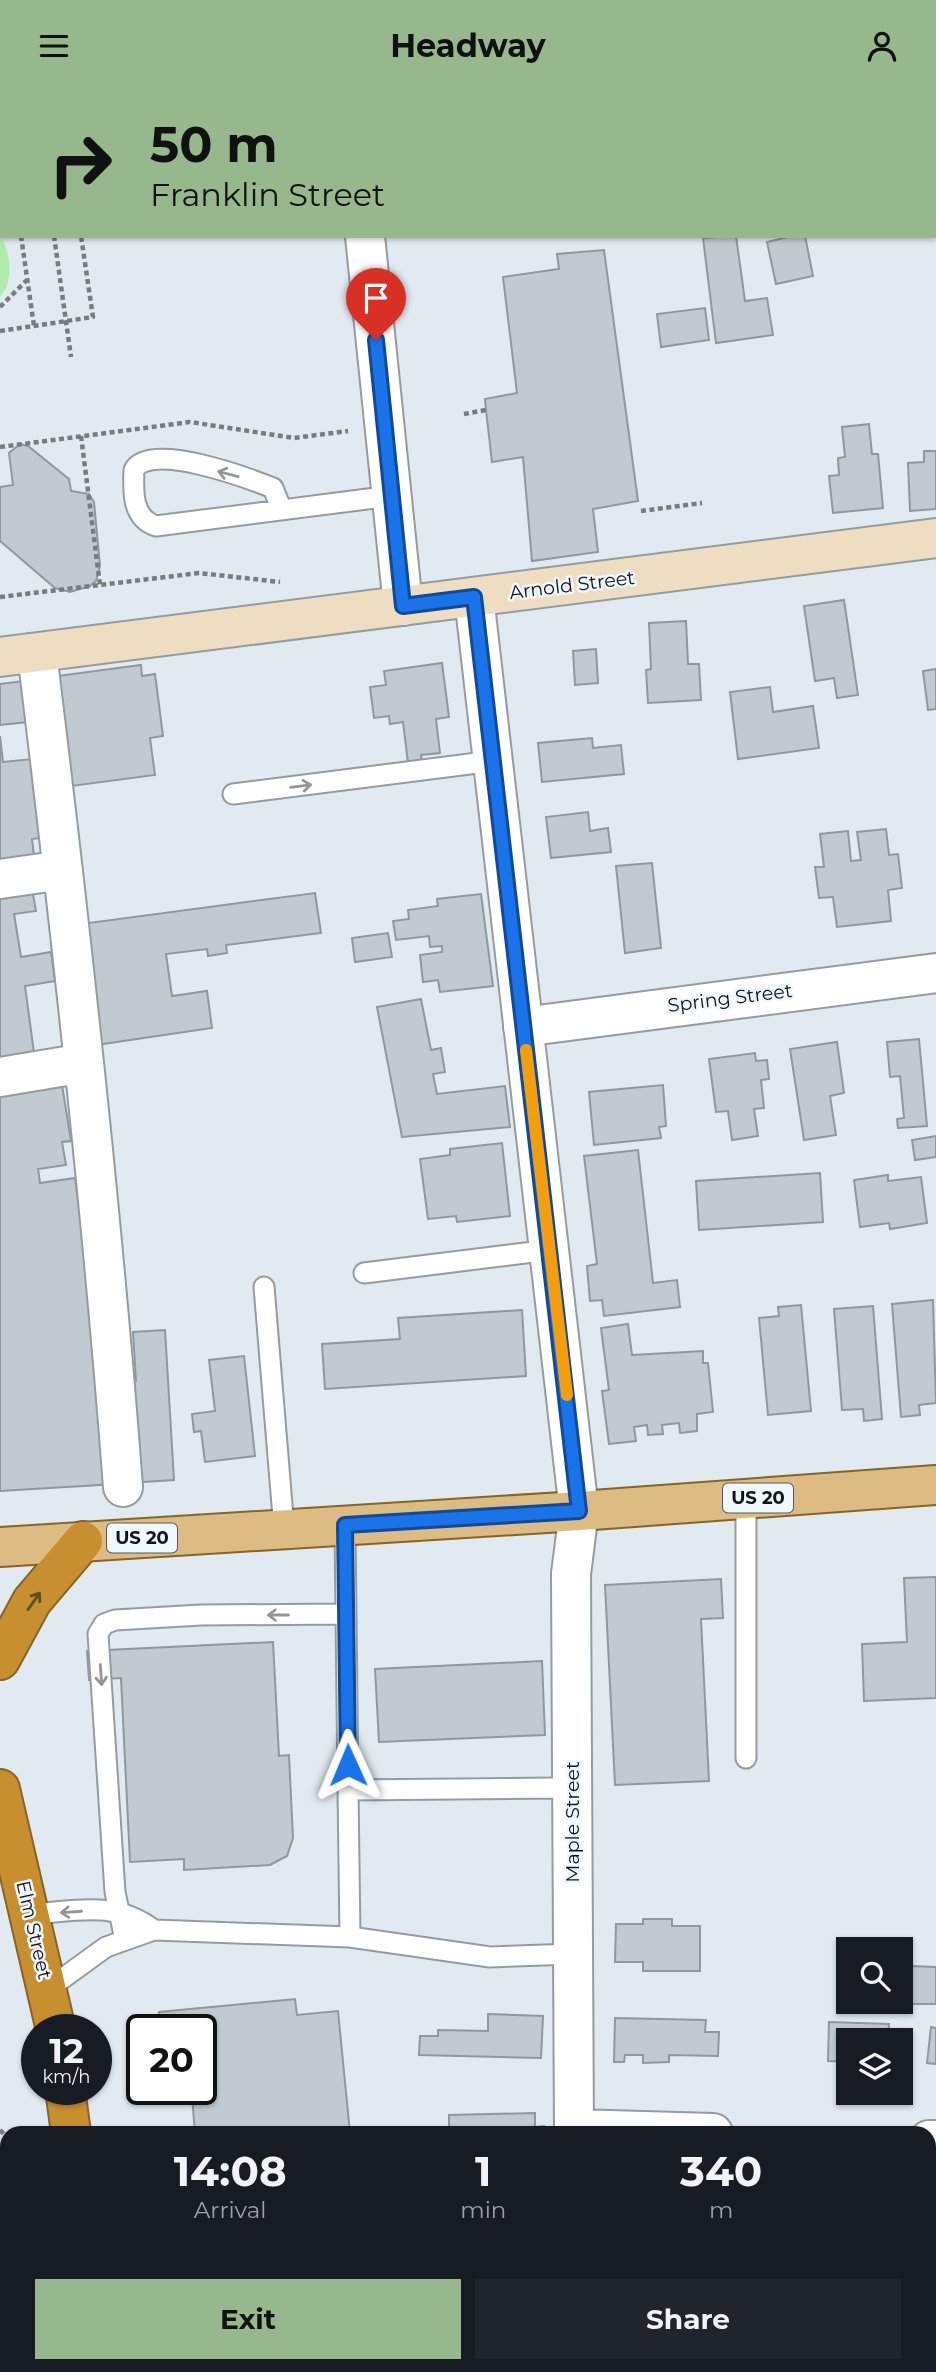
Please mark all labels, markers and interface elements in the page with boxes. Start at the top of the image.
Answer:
text: Headway [390,26,546,65]
icon: menu [35,27,73,65]
icon: person [863,27,901,65]
text: 50 m [150,115,278,174]
icon: right [35,119,126,210]
text: Franklin Street [150,175,385,214]
pin [346,268,406,340]
icon: arrive [357,279,395,317]
one-way arrow [217,467,240,480]
street label: Arnold Street [508,566,636,604]
one-way arrow [289,780,312,793]
street label: Spring Street [666,979,794,1017]
road number: US 20 [723,1483,793,1513]
road number: US 20 [107,1523,177,1553]
one-way arrow [27,1592,41,1611]
one-way arrow [267,1608,290,1622]
one-way arrow [94,1663,107,1686]
position arrow [311,1728,385,1802]
street label: Maple Street [561,1761,584,1883]
street label: Elm Street [12,1878,57,1982]
one-way arrow [59,1905,82,1918]
map controls [836,1937,913,2105]
button: search [836,1937,913,2014]
speed limit sign: 20 [126,2014,217,2105]
button: layers [836,2028,913,2105]
text: 12 [49,2029,84,2072]
text: km/h [42,2066,91,2088]
text: 14:08 [174,2145,287,2197]
text: 1 [475,2145,492,2197]
text: 340 [680,2145,762,2197]
text: Arrival [194,2196,266,2224]
text: min [460,2196,506,2224]
text: m [709,2196,733,2224]
button: Exit [35,2279,461,2359]
button: Share [475,2279,901,2359]

